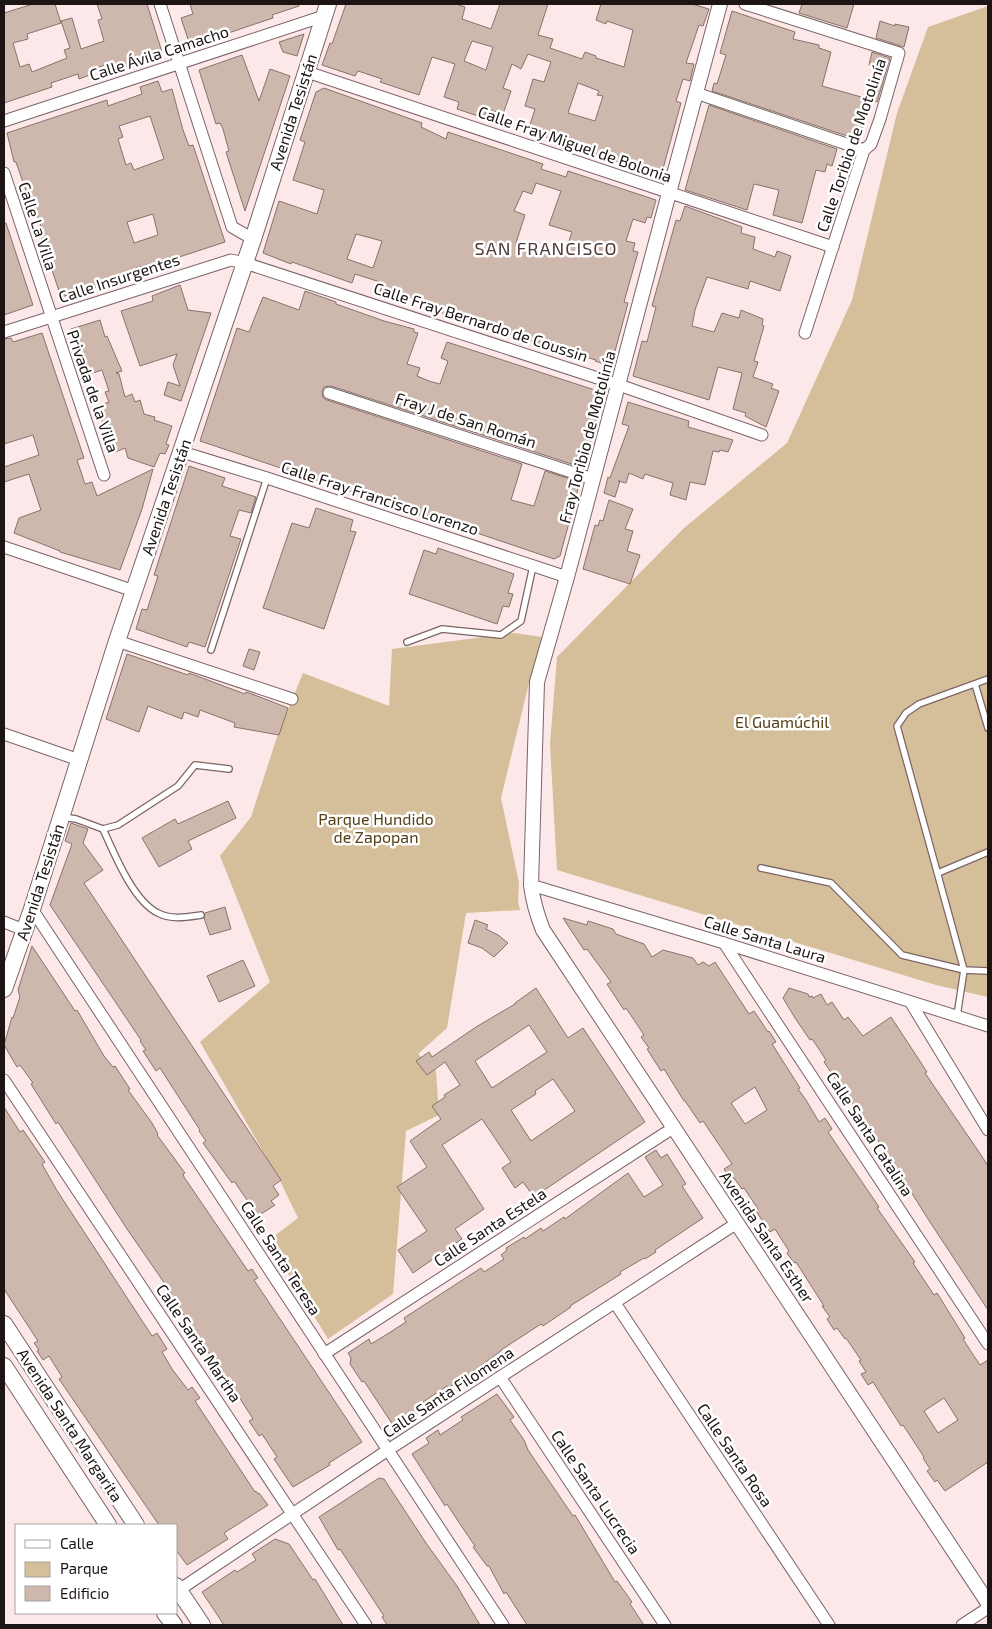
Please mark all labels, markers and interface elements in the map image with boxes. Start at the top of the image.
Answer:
street label: Calle Ávila Camacho [87,21,231,84]
street label: Avenida Tesistán [265,51,320,173]
street label: Calle Toribio de Motolinía [812,56,889,234]
street label: Calle Fray Miguel de Bolonia [476,101,675,186]
street label: Calle La Villa [15,179,62,272]
district label: SAN FRANCISCO [475,237,617,259]
street label: Calle Insurgentes [56,249,182,306]
street label: Calle Fray Bernardo de Coussin [372,278,591,365]
street label: Privada de la Villa [64,327,123,455]
street label: Fray Toribio de Motolinía [554,348,619,525]
street label: Fray J de San Román [393,388,539,451]
street label: Avenida Tesistán [137,436,194,557]
street label: Calle Fray Francisco Lorenzo [279,457,481,538]
park label: El Guamúchil [735,712,829,731]
park label: Parque Hundido de Zapopan [318,809,434,846]
street label: Avenida Tesistán [12,821,67,943]
street label: Calle Santa Laura [702,911,828,966]
street label: Calle Santa Catalina [823,1068,918,1200]
street label: Avenida Santa Esther [716,1167,819,1307]
street label: Calle Santa Estela [430,1183,550,1270]
street label: Calle Santa Teresa [237,1197,325,1318]
street label: Calle Santa Martha [153,1280,246,1405]
street label: Calle Santa Filomena [379,1342,517,1441]
street label: Avenida Santa Margarita [14,1345,127,1505]
street label: Calle Santa Rosa [694,1399,777,1510]
street label: Calle Santa Lucrecia [548,1426,645,1557]
legend [15,1524,178,1614]
text: Calle [60,1534,94,1552]
text: Parque [60,1559,108,1577]
text: Edificio [60,1584,109,1602]

